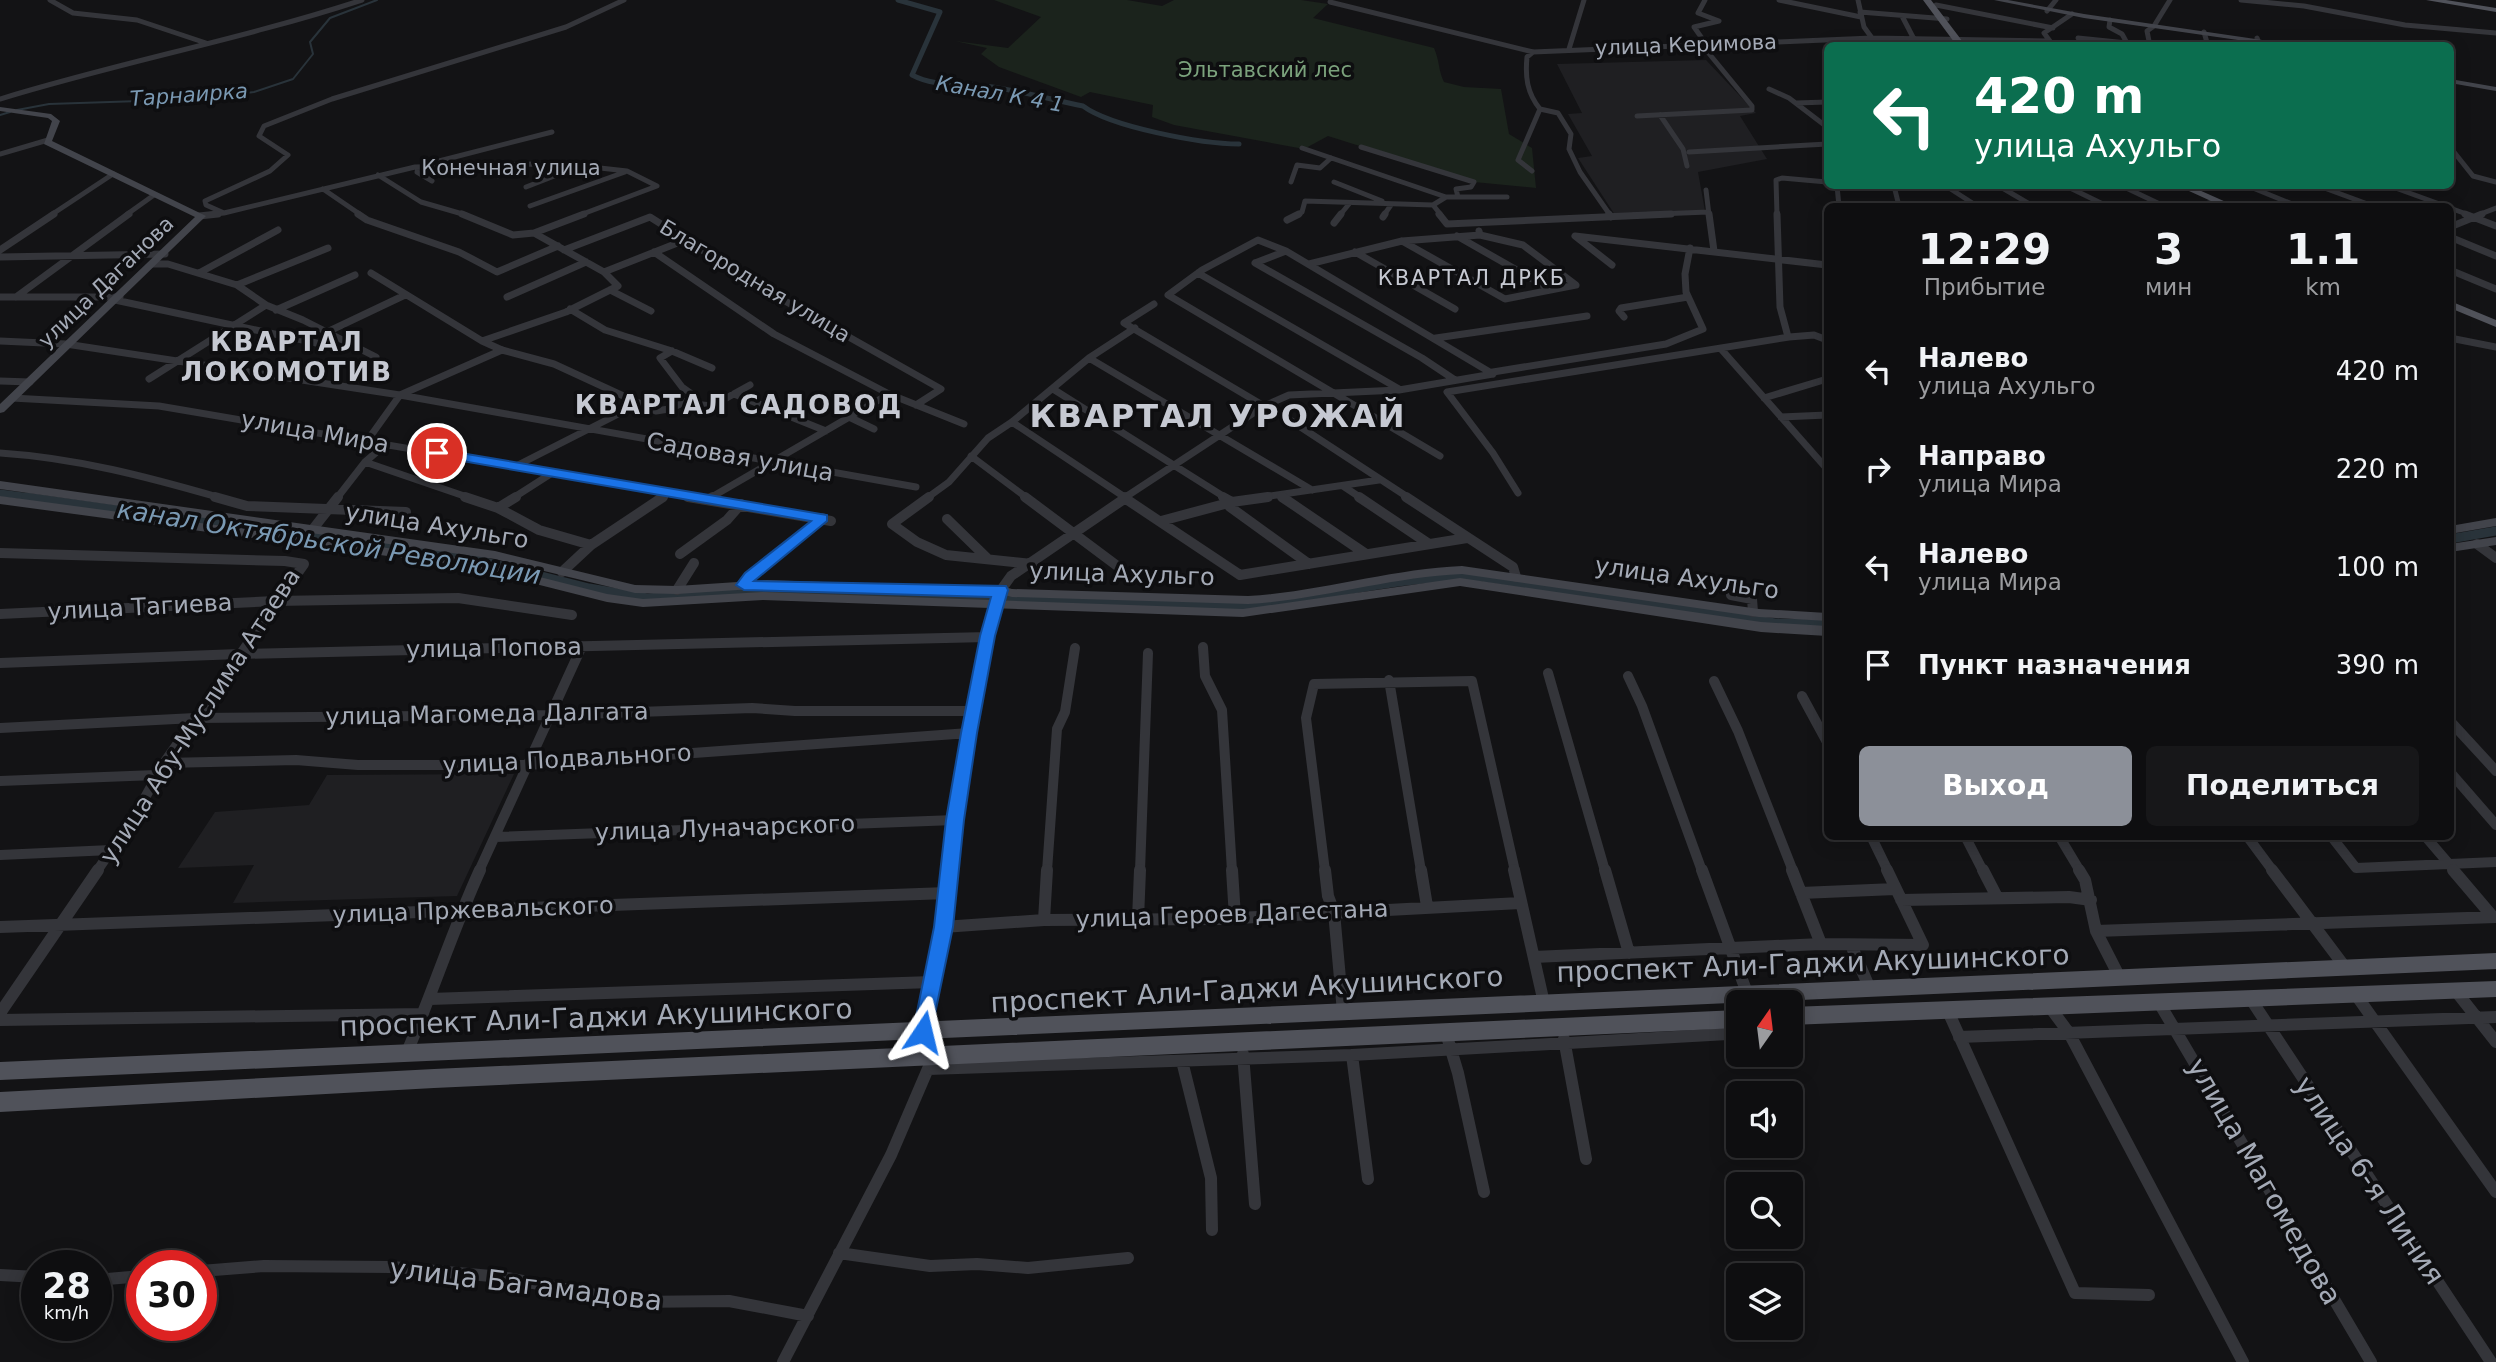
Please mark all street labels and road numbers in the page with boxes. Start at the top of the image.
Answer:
street label: улица Керимова [1595,30,1777,60]
street label: Конечная улица [421,156,601,180]
street label: улица Даганова [34,211,178,353]
street label: Благородная улица [655,215,855,347]
street label: улица Мира [239,405,391,459]
street label: Садовая улица [644,427,836,487]
street label: улица Ахульго [343,498,531,554]
street label: улица Ахульго [1593,551,1781,605]
street label: улица Ахульго [1029,557,1215,591]
street label: улица Абу-Муслима Атаева [94,563,306,869]
street label: улица Тагиева [47,588,233,626]
street label: улица Попова [406,632,582,664]
street label: улица Магомеда Далгата [325,697,649,731]
street label: улица Подвального [442,738,692,780]
street label: улица Луначарского [594,809,856,847]
street label: улица Пржевальского [332,891,614,929]
street label: улица Героев Дагестана [1075,895,1389,933]
street label: проспект Али-Гаджи Акушинского [1556,938,2070,989]
street label: проспект Али-Гаджи Акушинского [990,960,1504,1019]
street label: проспект Али-Гаджи Акушинского [339,992,853,1043]
street label: улица Магомедова [2180,1052,2349,1311]
street label: улица 6-я Линия [2288,1070,2451,1291]
street label: улица Багамадова [388,1251,664,1318]

